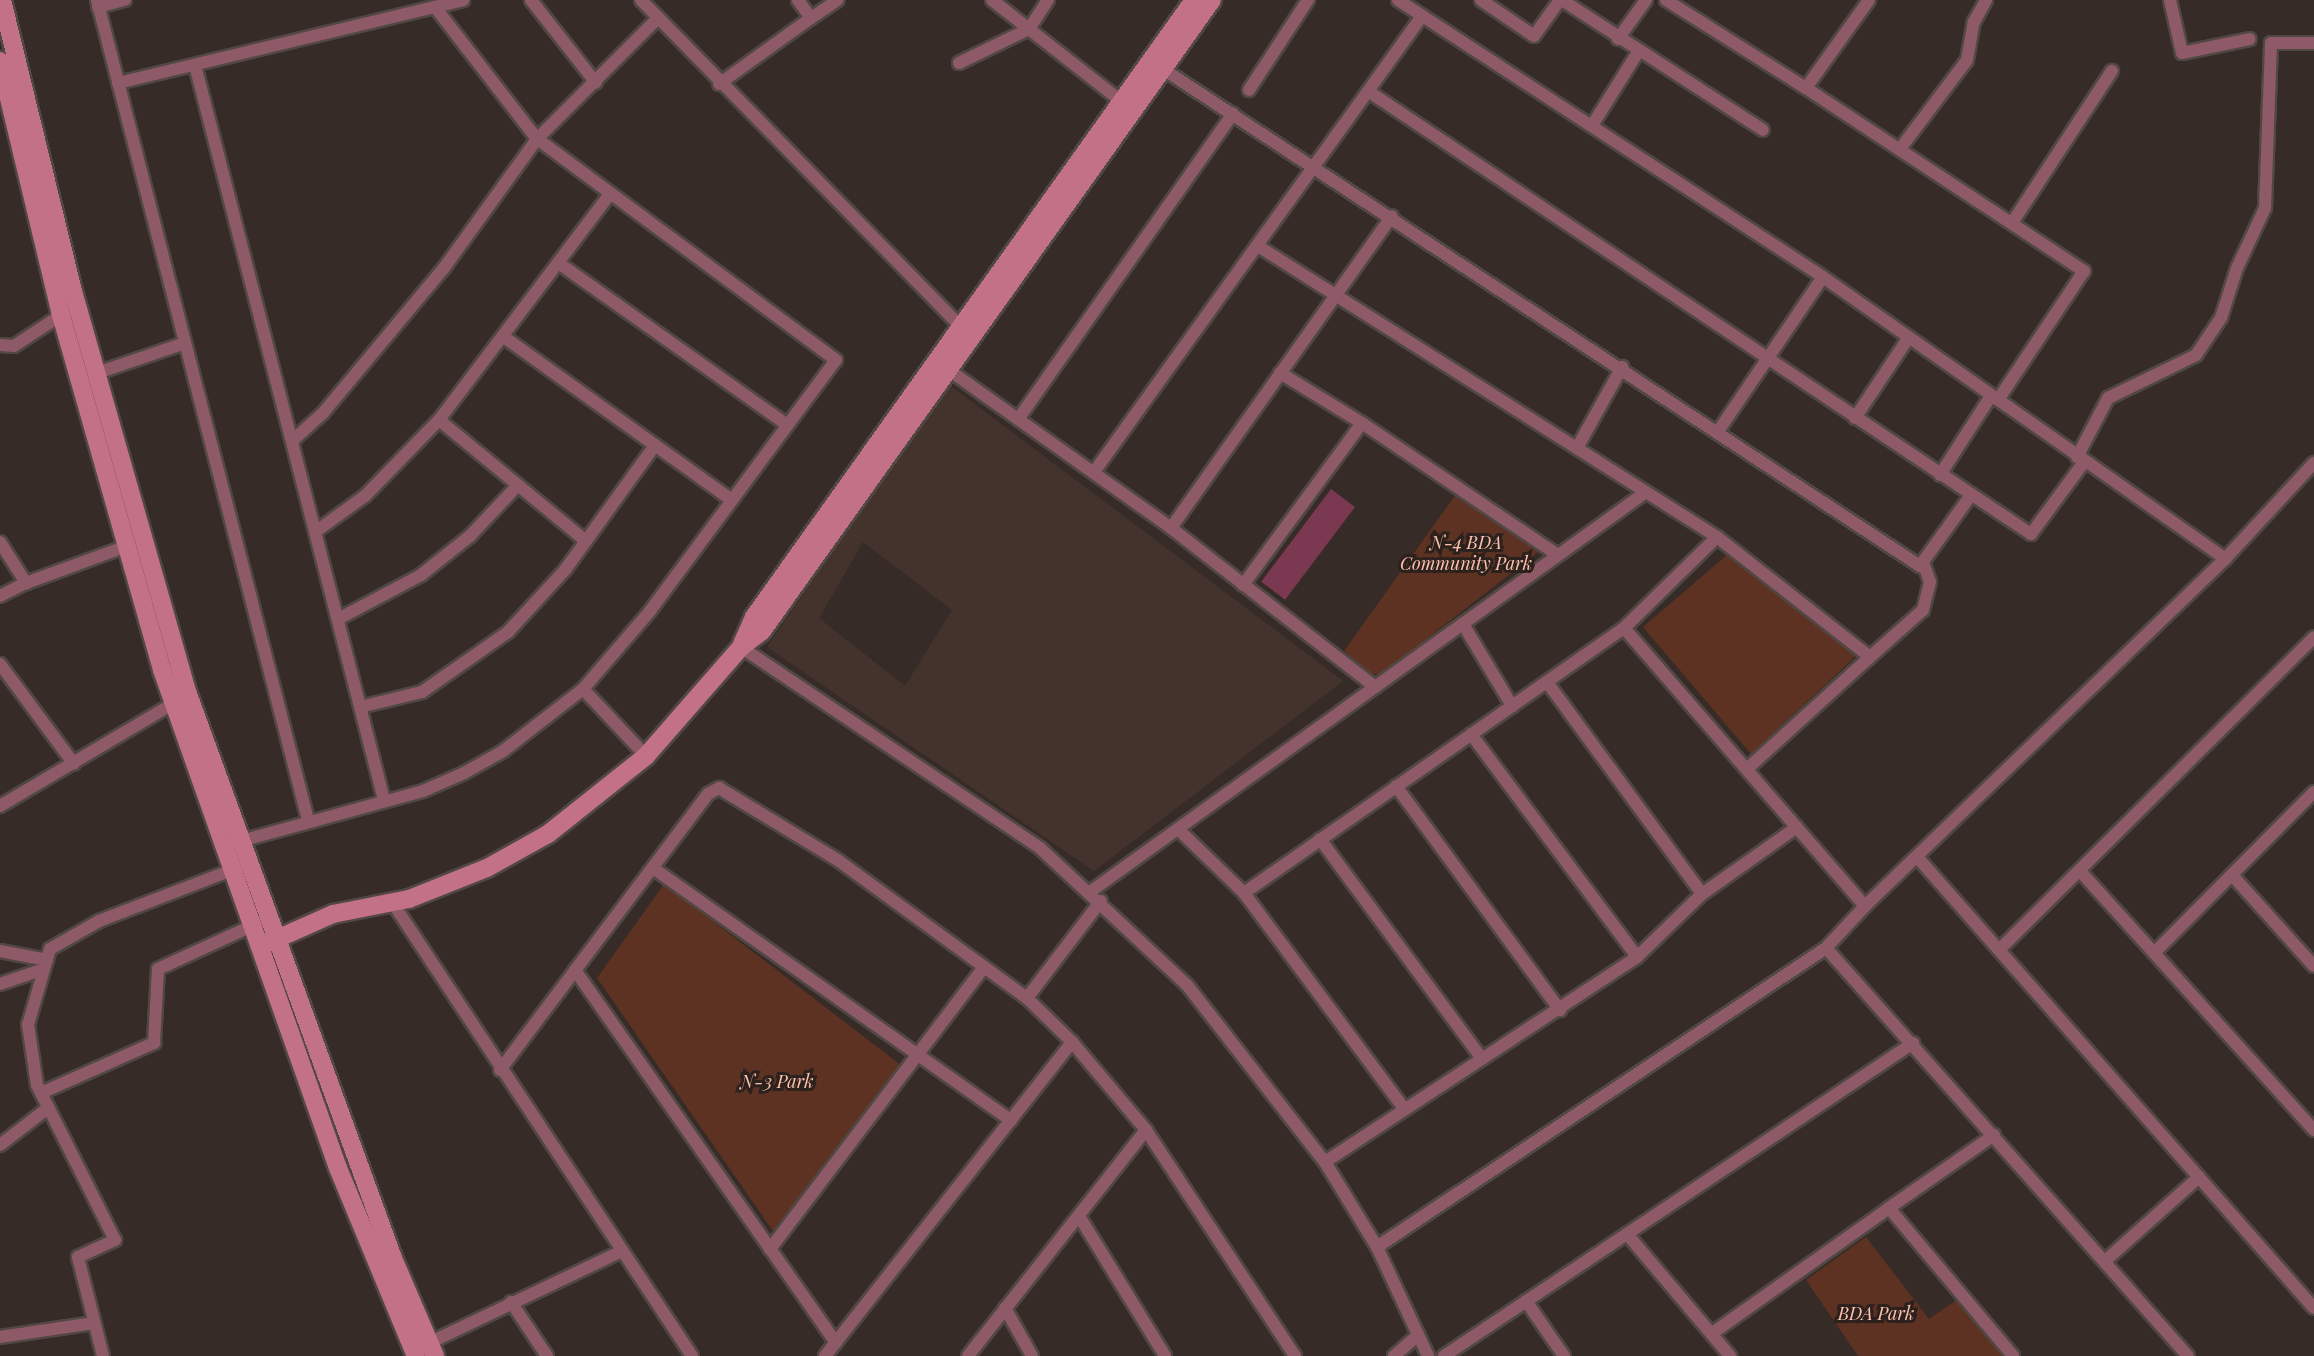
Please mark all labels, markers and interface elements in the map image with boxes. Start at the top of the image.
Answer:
park label: N-4 BDA Community Park [1400,532,1532,574]
park label: N-3 Park [741,1070,813,1092]
park label: BDA Park [1838,1302,1914,1324]

